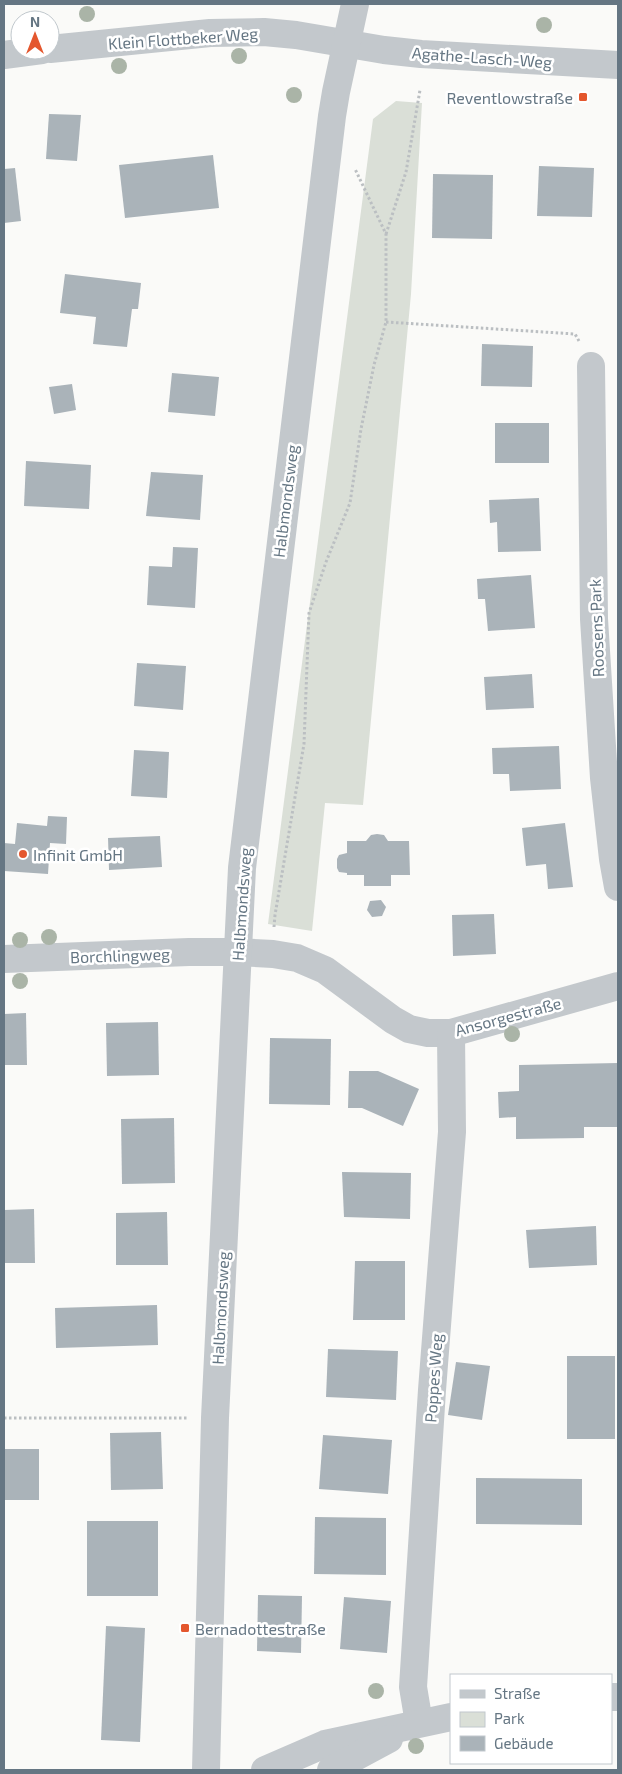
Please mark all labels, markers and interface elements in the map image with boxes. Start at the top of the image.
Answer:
north arrow [10,10,60,60]
text: N [30,13,40,30]
street label: Klein Flottbeker Weg [107,23,259,53]
street label: Agathe-Lasch-Weg [411,43,553,71]
place label: Reventlowstraße [446,88,573,107]
marker: Reventlowstraße [577,91,589,103]
street label: Halbmondsweg [269,443,301,559]
street label: Roosens Park [585,578,607,678]
place label: Infinit GmbH [33,845,123,864]
street label: Halbmondsweg [228,847,254,961]
marker: Infinit GmbH [17,848,29,860]
street label: Borchlingweg [70,944,170,966]
street label: Ansorgestraße [453,993,563,1039]
street label: Halbmondsweg [208,1251,232,1365]
street label: Poppes Weg [420,1333,446,1423]
place label: Bernadottestraße [195,1619,326,1638]
marker: Bernadottestraße [179,1622,191,1634]
legend [450,1674,612,1764]
text: Straße [494,1684,540,1702]
text: Park [494,1709,525,1727]
text: Gebäude [494,1734,553,1752]

